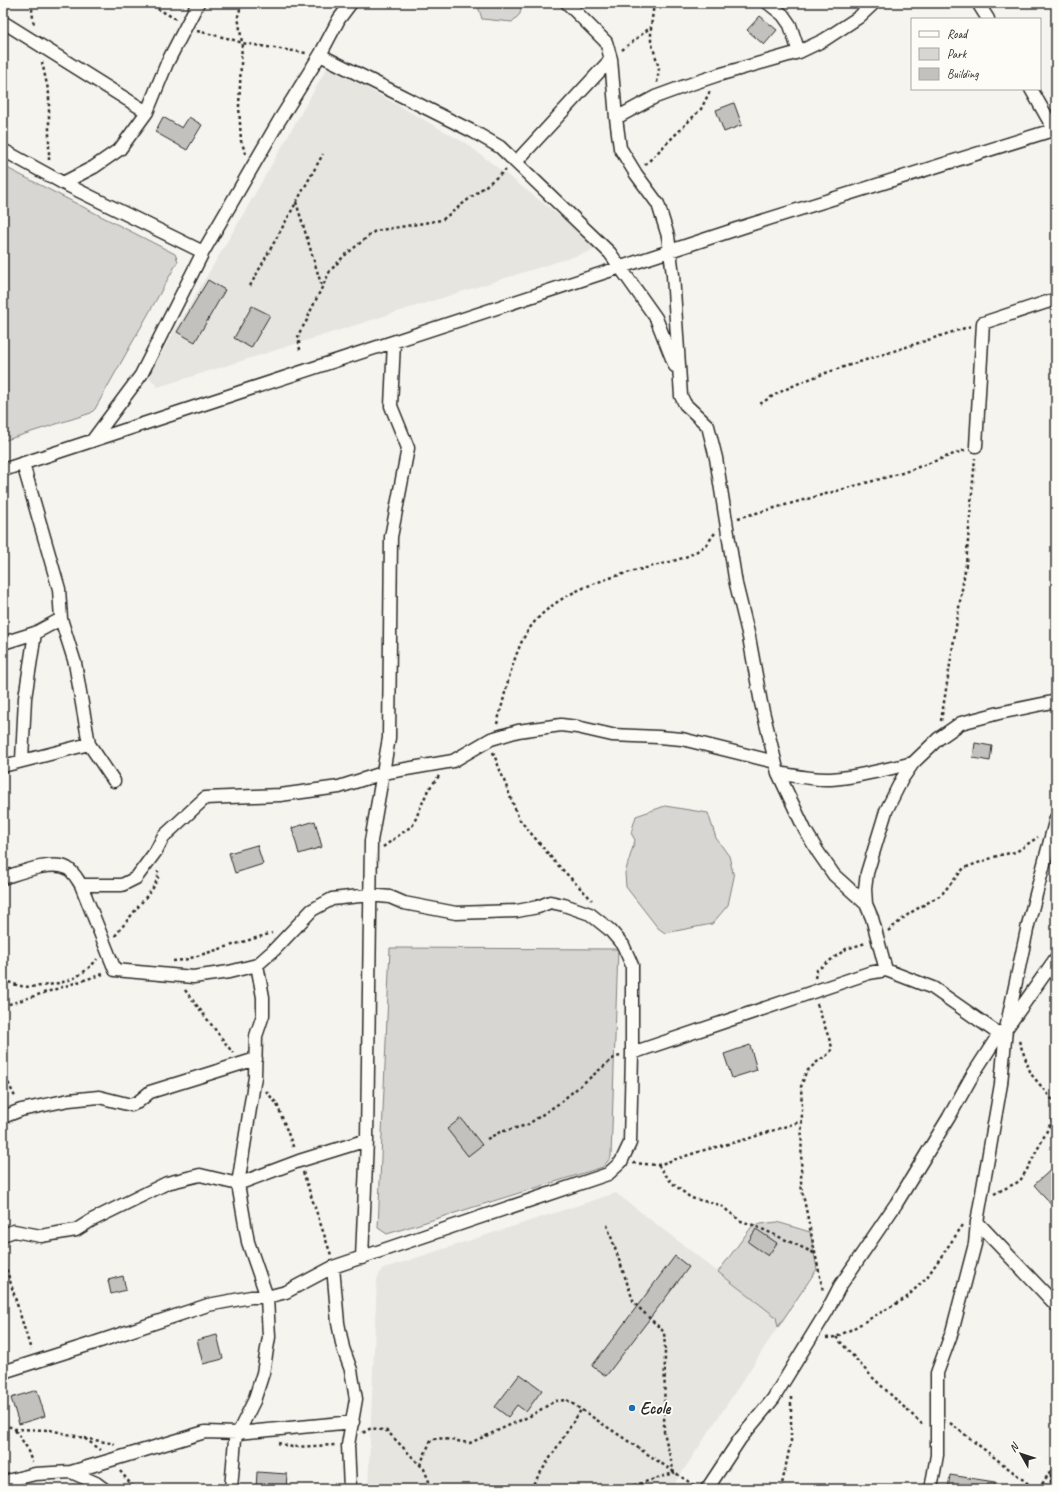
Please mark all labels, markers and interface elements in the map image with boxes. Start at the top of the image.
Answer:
legend [911,18,1041,90]
text: Road [947,26,969,42]
text: Park [947,46,968,62]
text: Building [947,66,979,82]
place label: Ecole [640,1398,671,1419]
marker: Ecole [627,1403,637,1413]
north arrow [1001,1434,1041,1474]
text: N [1006,1439,1022,1455]

